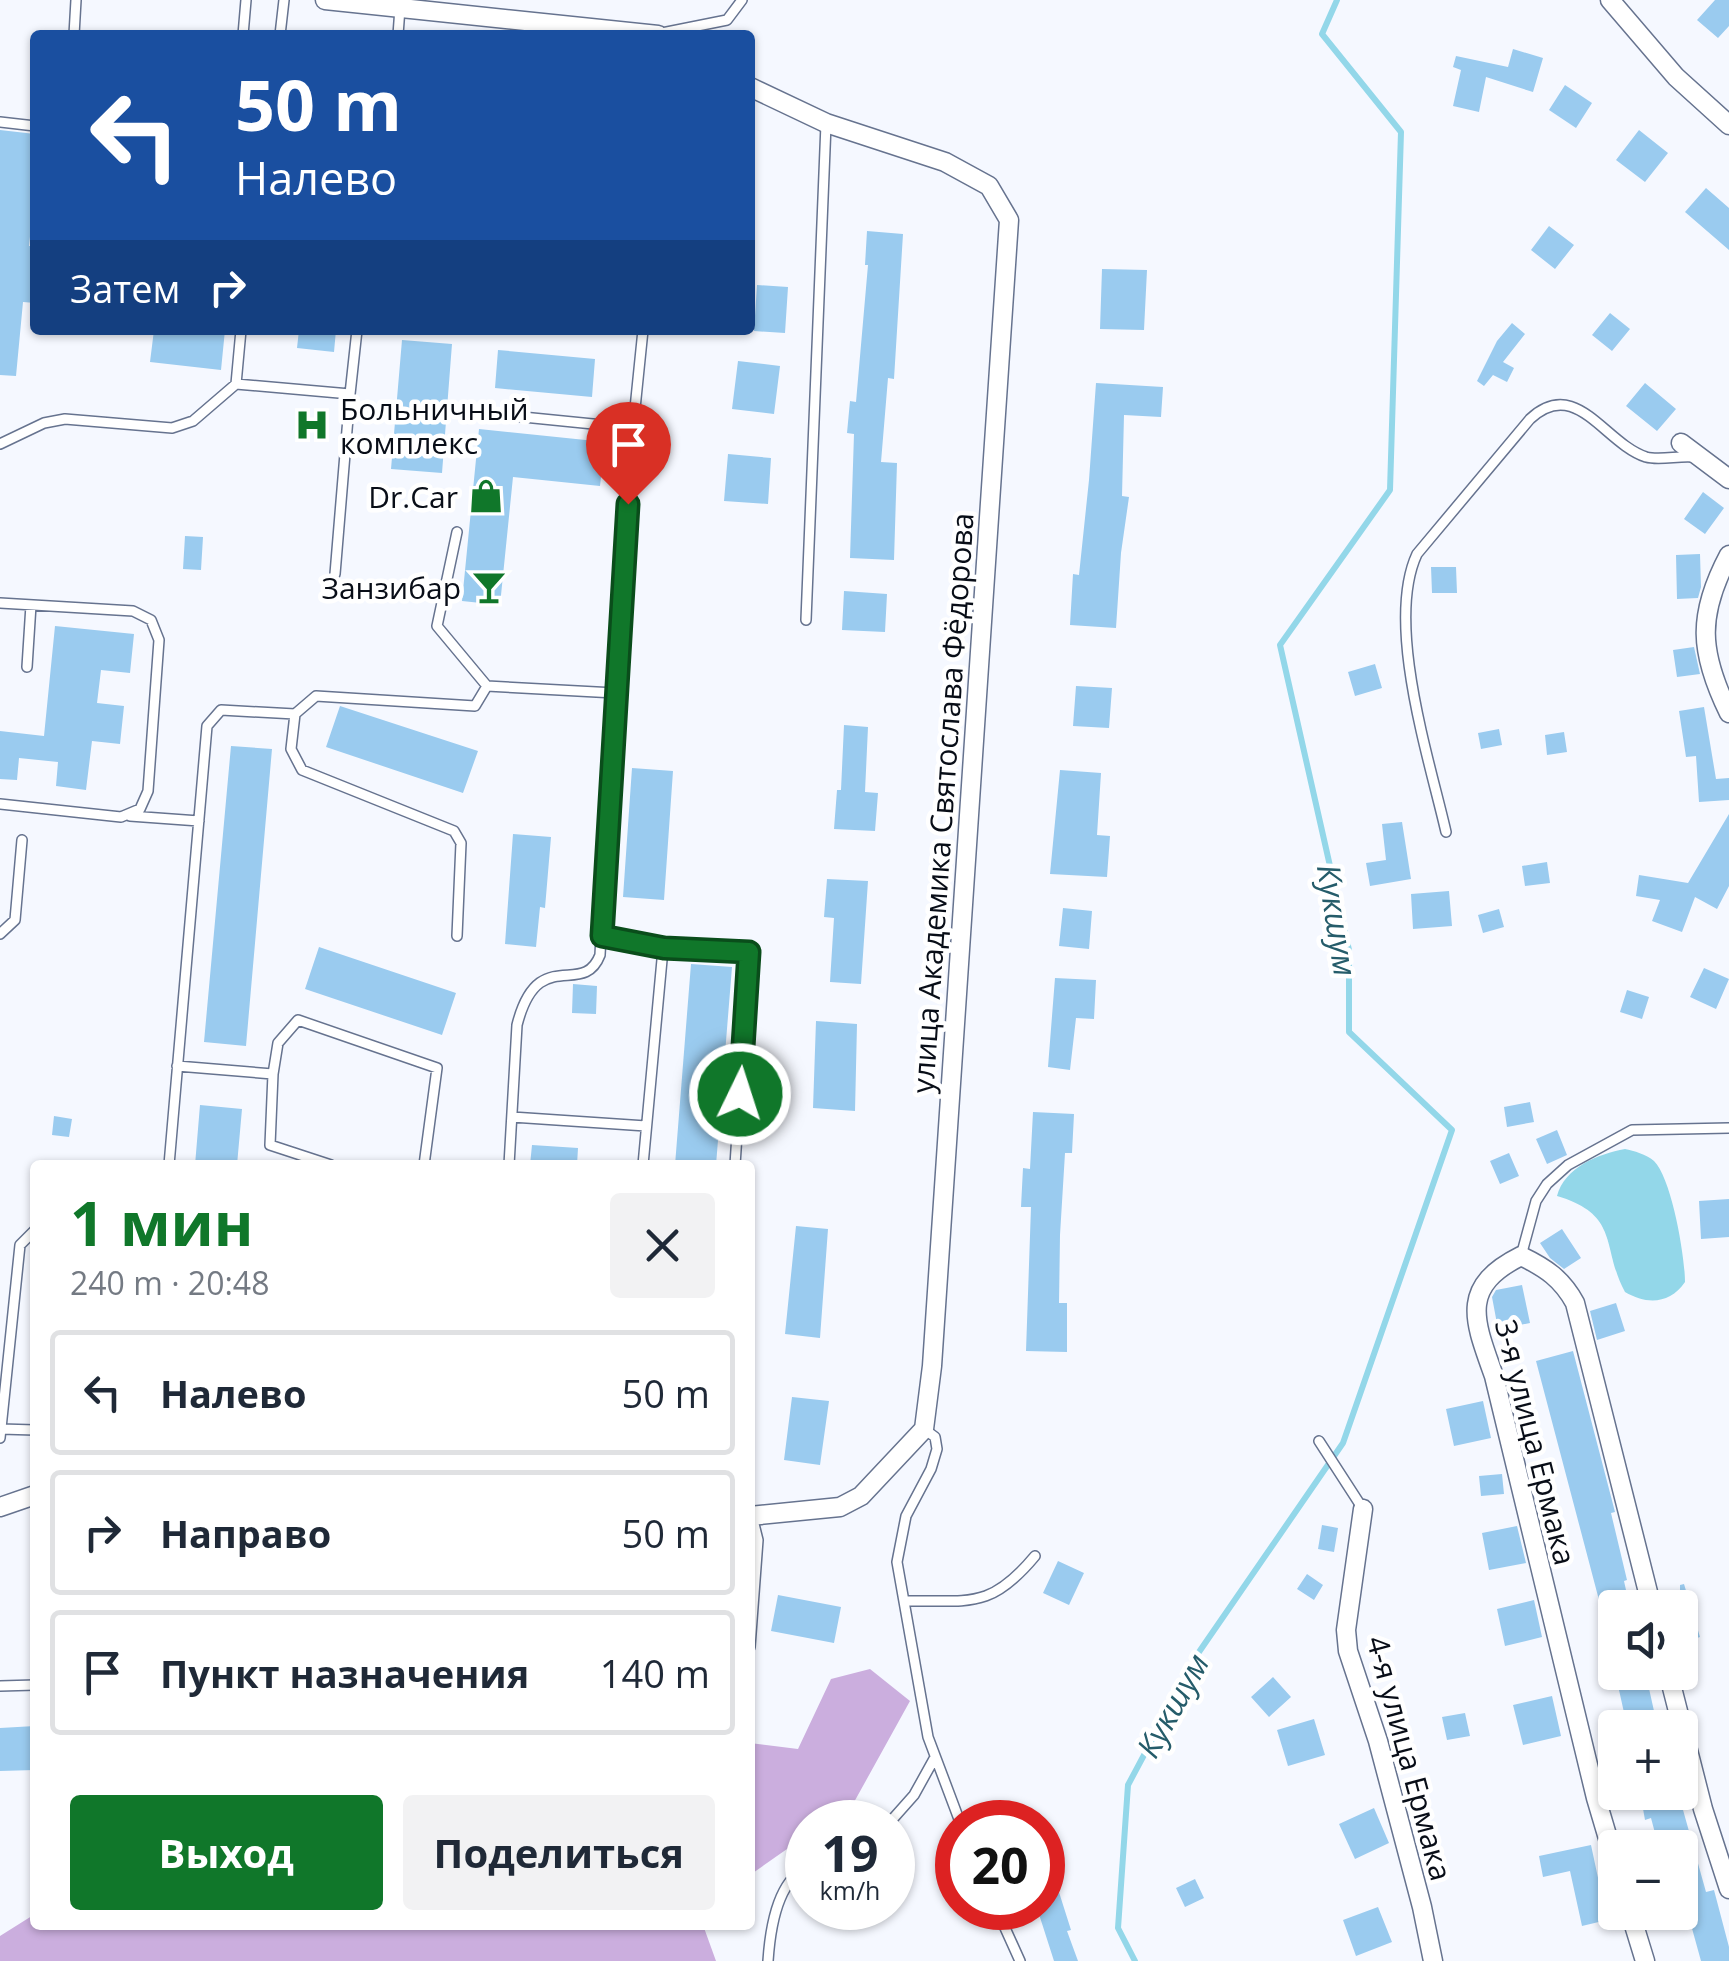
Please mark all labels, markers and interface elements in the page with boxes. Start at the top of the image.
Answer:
text: 50 m [235,56,402,152]
icon: left [70,70,200,200]
text: Налево [235,147,397,208]
icon: right [200,260,255,315]
text: Затем [70,262,180,314]
place label: Больничный комплекс [340,388,529,463]
pin [586,402,671,505]
hospital icon: Больничный комплекс [293,406,331,444]
icon: arrive [601,417,656,472]
place label: Dr.Car [368,476,458,517]
shop icon: Dr.Car [467,477,505,515]
street label: улица Академика Святослава Фёдорова [901,511,983,1095]
place label: Занзибар [321,567,461,608]
bar icon: Занзибар [470,568,508,606]
water label: Кукшум [1308,861,1368,979]
position arrow [688,1042,792,1146]
text: 1 мин [70,1182,254,1264]
button: close [610,1193,715,1298]
text: 240 m · 20:48 [70,1261,269,1304]
street label: 3-я улица Ермака [1486,1315,1586,1569]
icon: left [75,1365,130,1420]
text: Налево [160,1367,306,1419]
text: 50 m [621,1367,710,1419]
icon: right [75,1505,130,1560]
text: Направо [160,1507,331,1559]
text: 50 m [621,1507,710,1559]
map controls [1598,1590,1698,1930]
button: sound [1598,1590,1698,1690]
street label: 4-я улица Ермака [1358,1631,1462,1885]
icon: arrive [75,1645,130,1700]
water label: Кукшум [1126,1645,1218,1765]
text: Пункт назначения [160,1647,529,1699]
text: 140 m [600,1647,710,1699]
button: + [1598,1710,1698,1810]
button: Выход [70,1795,383,1910]
button: Поделиться [403,1795,715,1910]
speed limit sign: 20 [935,1800,1065,1930]
text: 19 [821,1819,879,1887]
button: − [1598,1830,1698,1930]
text: km/h [820,1873,880,1907]

